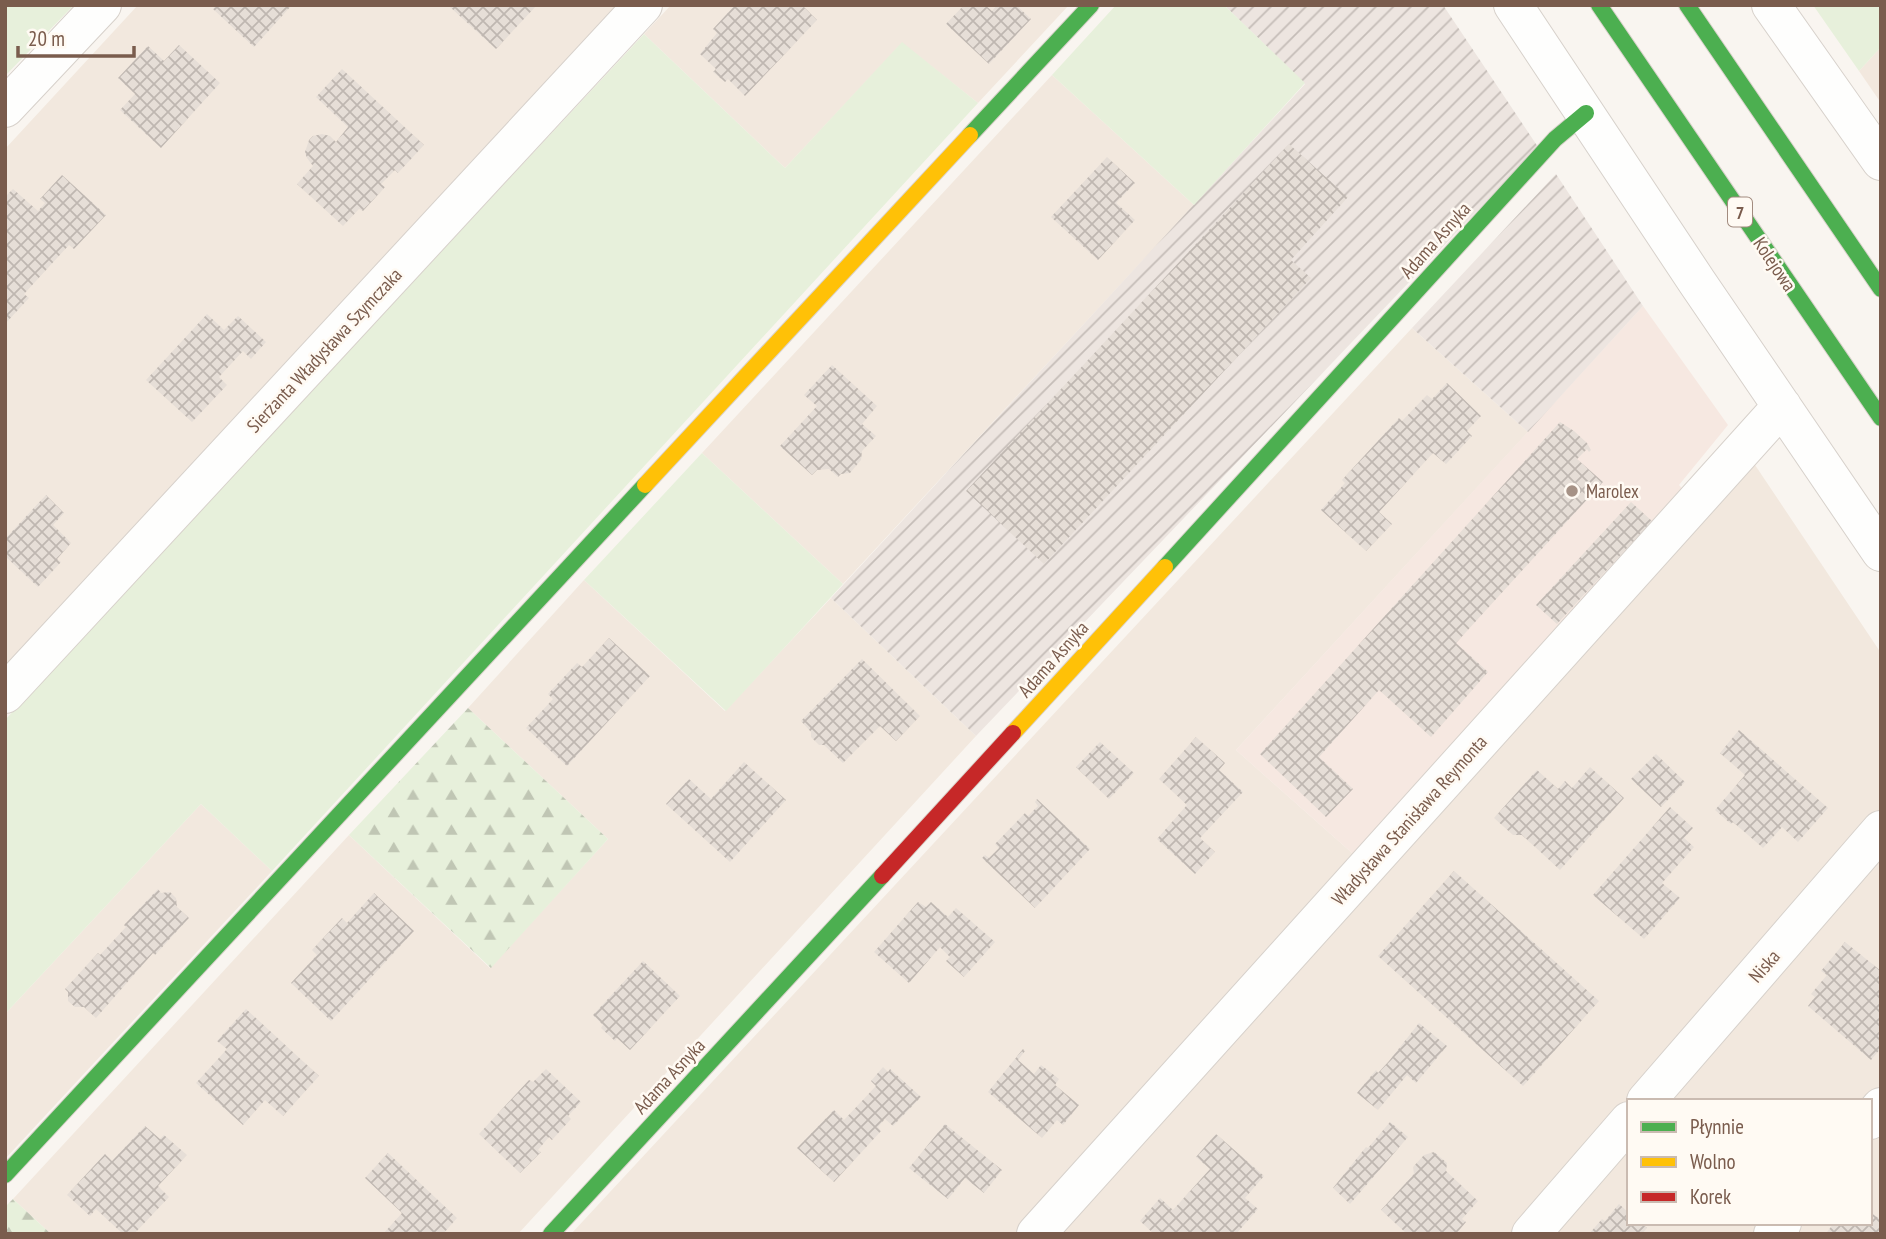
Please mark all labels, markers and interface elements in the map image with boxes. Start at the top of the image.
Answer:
scale bar [18,14,133,58]
text: 20 m [28,25,65,52]
street label: Adama Asnyka [1395,197,1475,283]
road number: 7 [1728,197,1752,226]
street label: Kolejowa [1748,232,1802,296]
street label: Sierżanta Władysława Szymczaka [241,263,407,437]
place label: Marolex [1586,479,1639,503]
marker: Marolex [1564,483,1580,499]
street label: Adama Asnyka [1013,616,1093,702]
street label: Władysława Stanisława Reymonta [1326,730,1492,910]
street label: Niska [1743,945,1785,987]
street label: Adama Asnyka [628,1033,710,1119]
legend [1627,1099,1872,1225]
text: Płynnie [1690,1113,1744,1140]
text: Wolno [1690,1148,1736,1175]
text: Korek [1690,1183,1731,1210]

